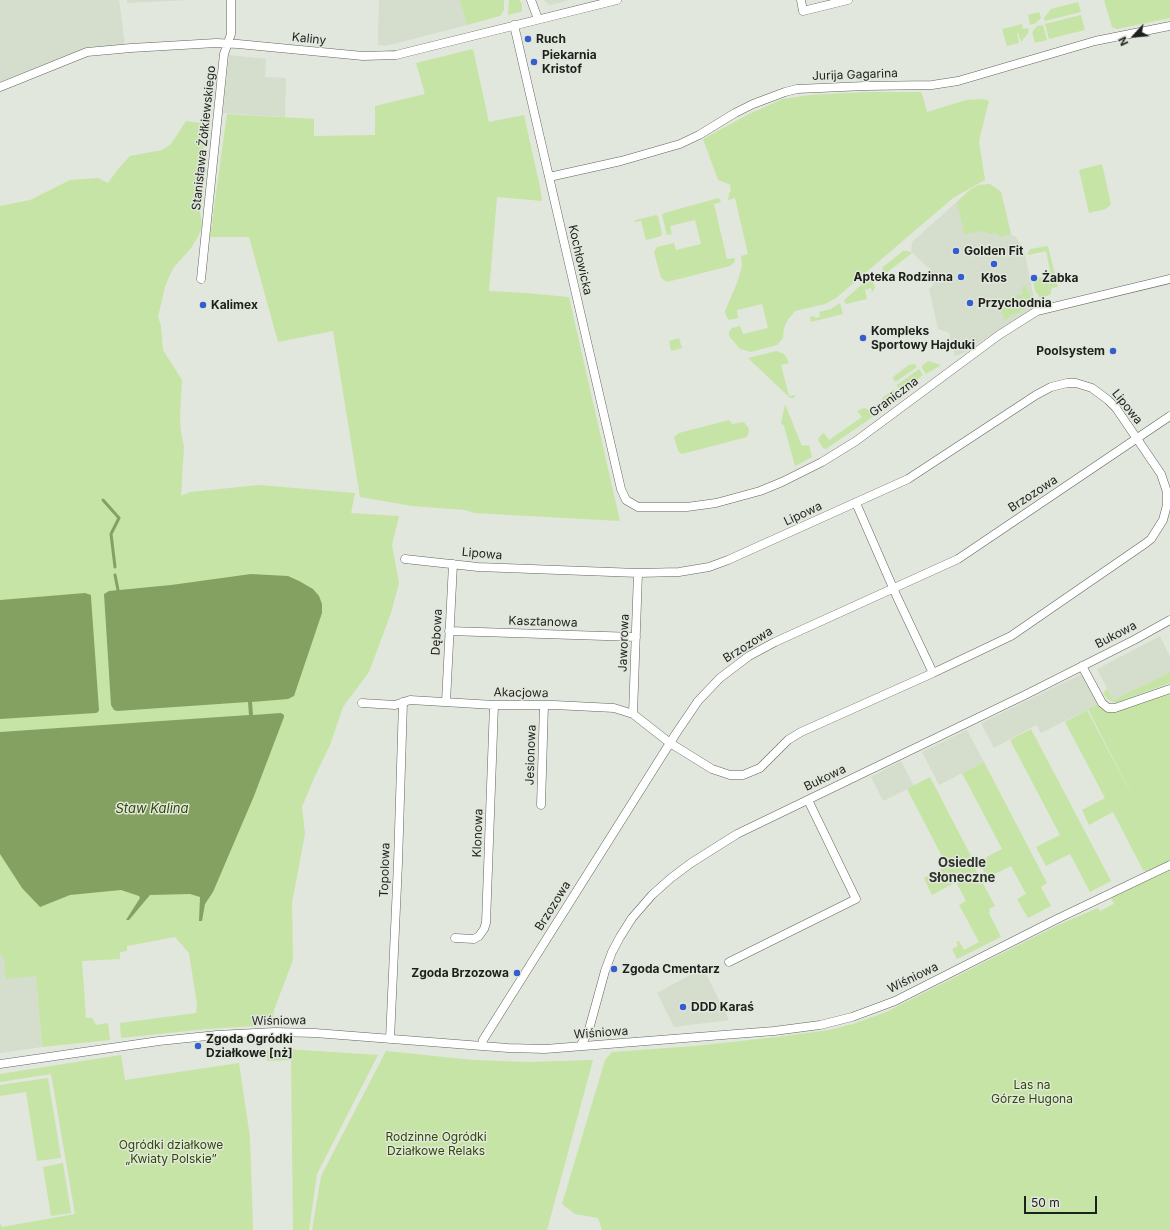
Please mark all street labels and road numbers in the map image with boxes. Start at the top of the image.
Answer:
street label: Kaliny [291,30,327,48]
street label: Stanisława Żółkiewskiego [189,65,219,211]
street label: Jurija Gagarina [812,66,898,84]
street label: Kochłowicka [565,224,595,296]
street label: Graniczna [867,374,921,420]
street label: Lipowa [1109,387,1145,427]
street label: Brzozowa [1006,473,1060,515]
street label: Lipowa [782,499,824,529]
street label: Lipowa [461,545,503,563]
street label: Dębowa [429,608,445,656]
street label: Kasztanowa [508,614,578,630]
street label: Jaworowa [616,614,632,672]
street label: Bukowa [1093,618,1139,652]
street label: Brzozowa [721,624,775,666]
street label: Akacjowa [493,685,549,701]
street label: Jesionowa [523,724,539,786]
street label: Bukowa [802,762,848,794]
street label: Klonowa [470,808,486,858]
street label: Topolowa [377,842,393,898]
street label: Brzozowa [532,879,574,933]
street label: Wiśniowa [885,960,941,996]
street label: Wiśniowa [252,1013,306,1029]
street label: Wiśniowa [573,1024,629,1042]

